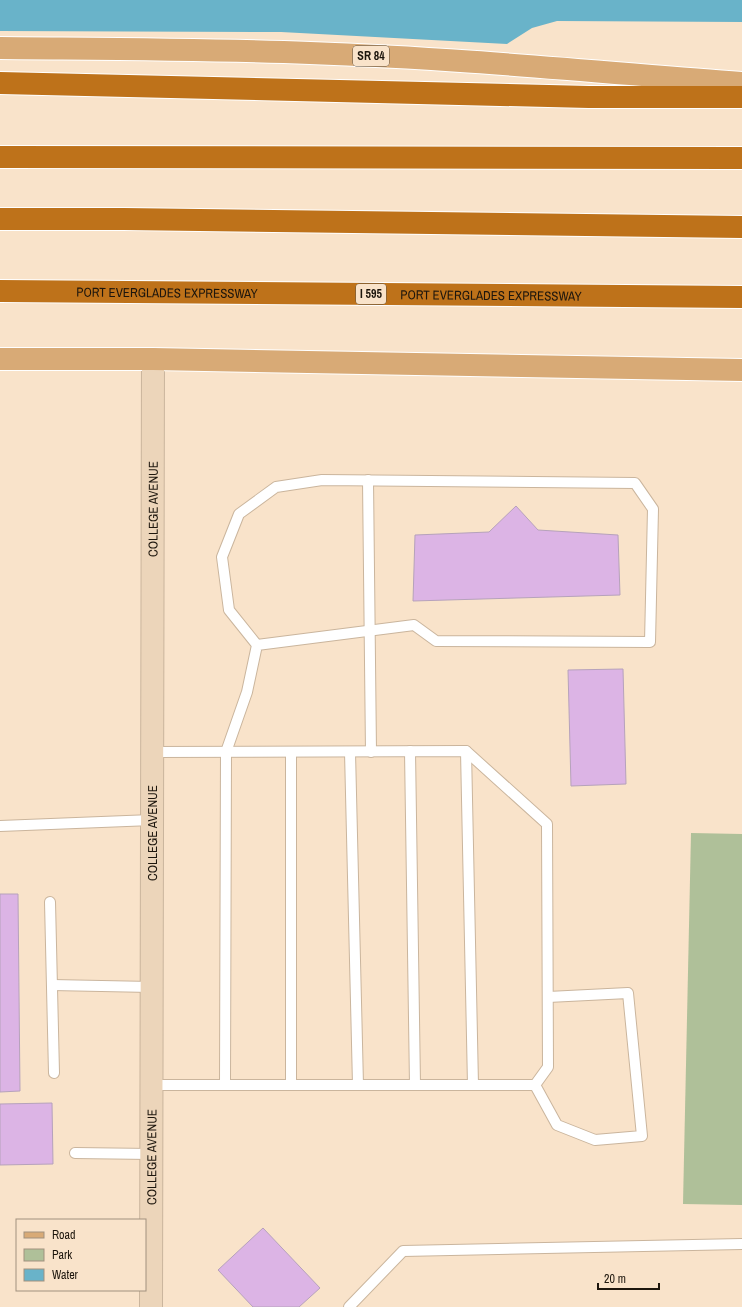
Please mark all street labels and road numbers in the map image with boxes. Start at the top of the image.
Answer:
road number: SR 84 [353,46,389,66]
street label: PORT EVERGLADES EXPRESSWAY [76,284,258,302]
road number: I 595 [356,284,386,304]
street label: PORT EVERGLADES EXPRESSWAY [400,286,582,305]
street label: COLLEGE AVENUE [145,461,162,557]
street label: COLLEGE AVENUE [144,785,161,881]
street label: COLLEGE AVENUE [143,1109,160,1205]

